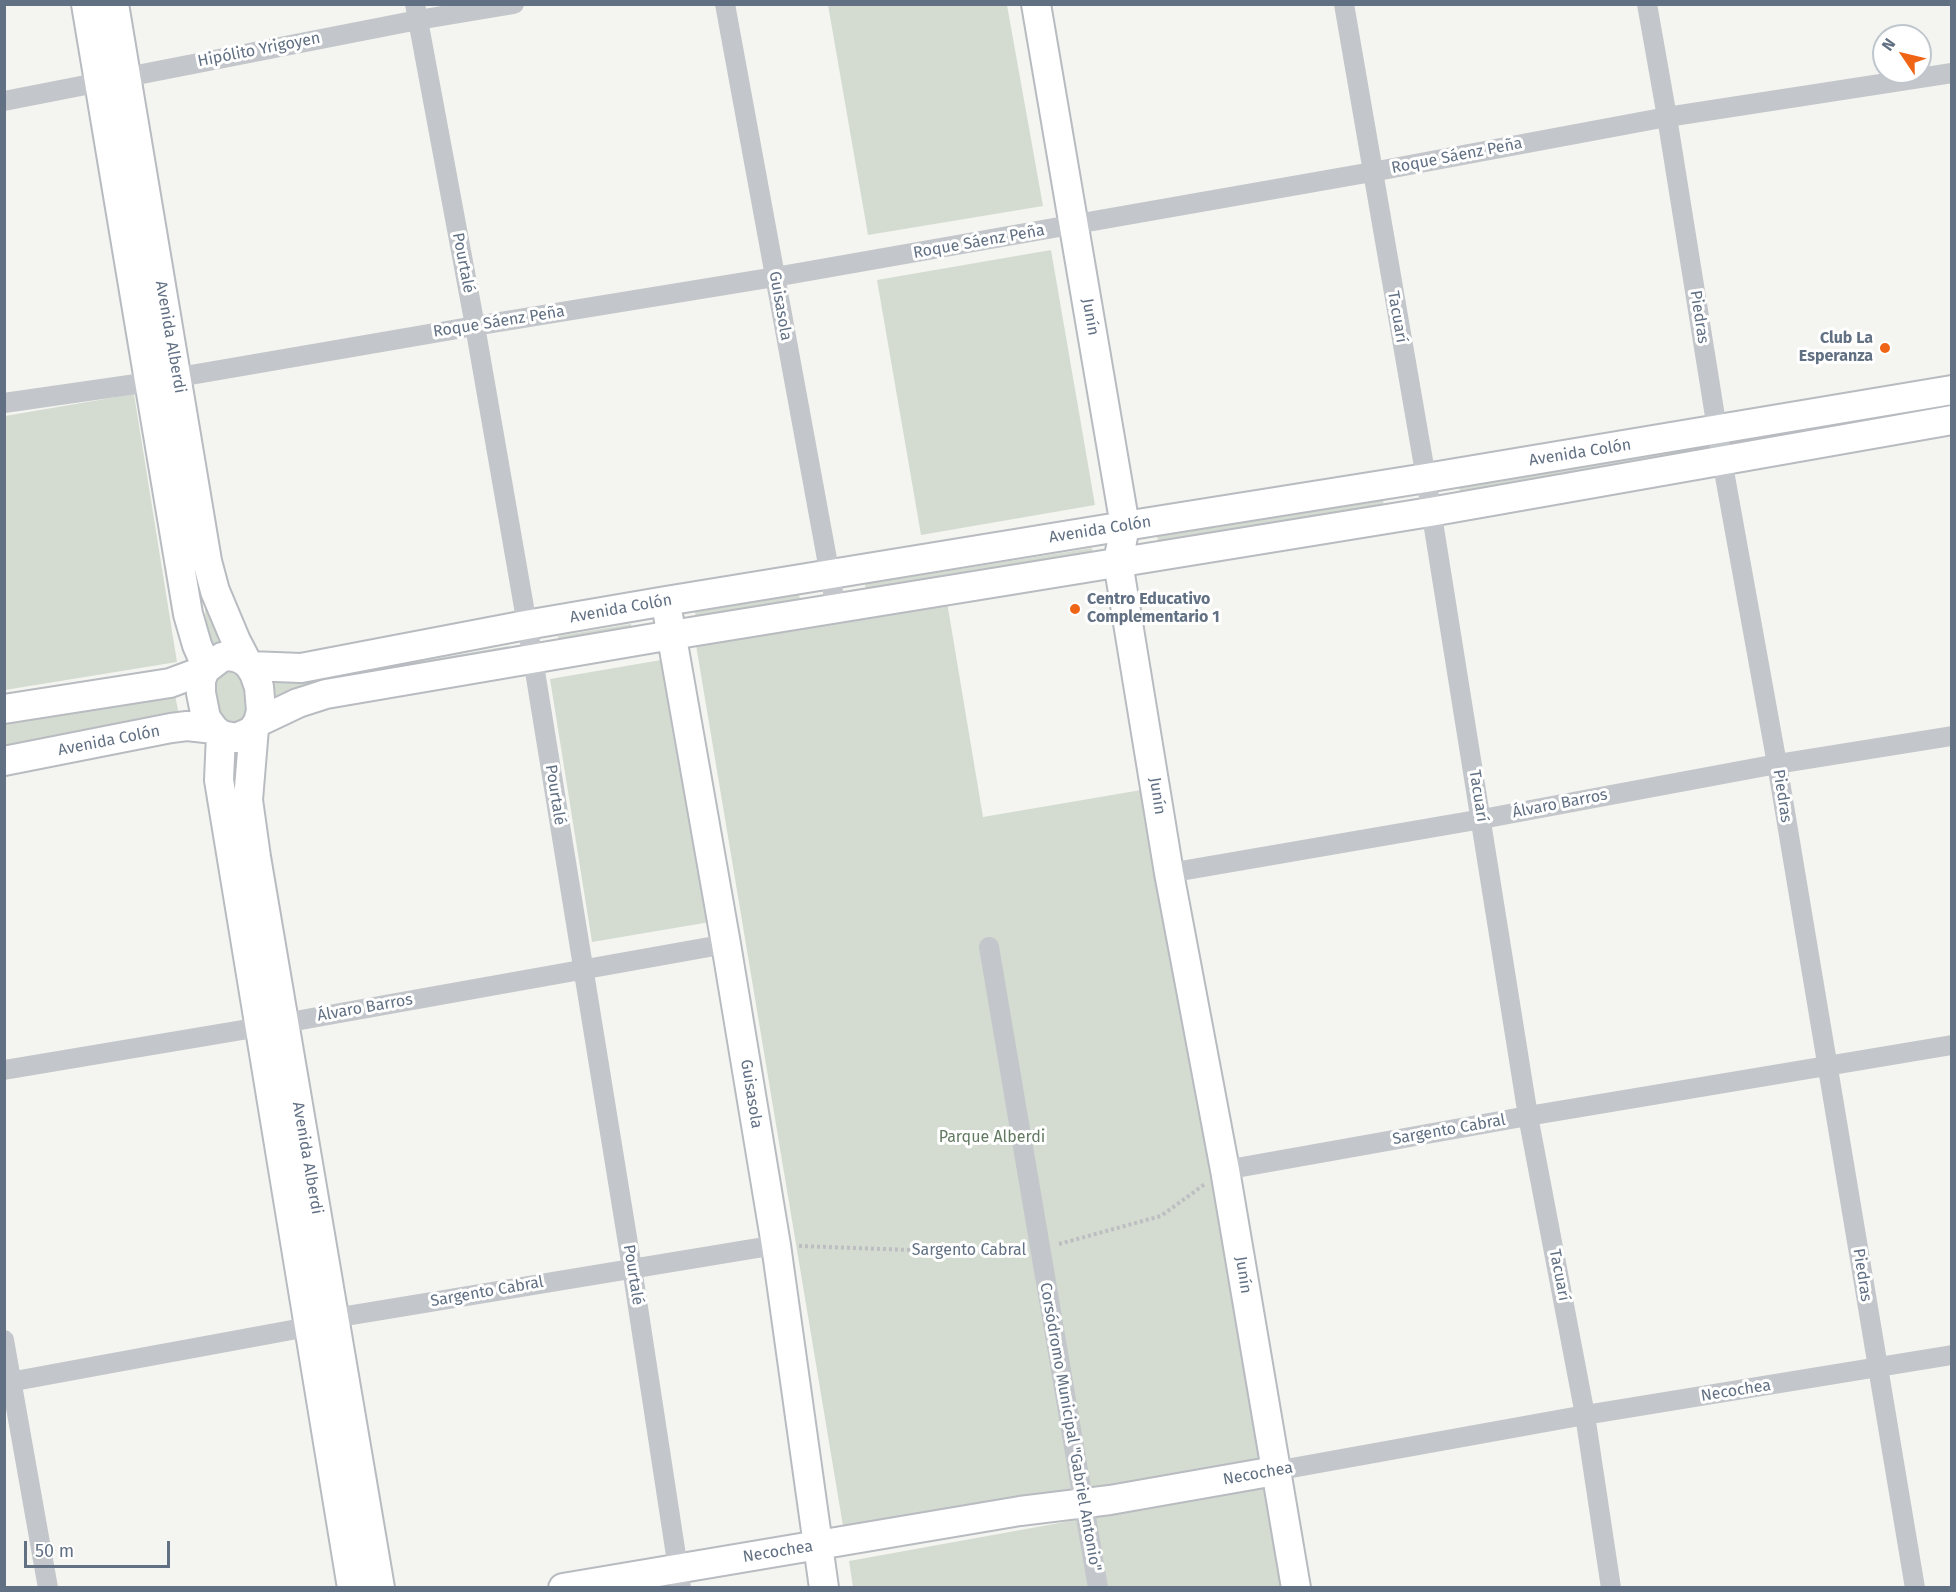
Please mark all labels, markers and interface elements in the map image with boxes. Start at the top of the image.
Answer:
north arrow [1872,24,1932,84]
street label: Hipólito Yrigoyen [196,29,322,71]
text: N [1878,35,1899,54]
street label: Roque Sáenz Peña [1390,134,1524,178]
street label: Roque Sáenz Peña [912,221,1046,263]
street label: Pourtalé [448,231,478,295]
street label: Guisasola [764,270,796,342]
street label: Avenida Alberdi [151,279,189,395]
street label: Piedras [1685,289,1713,345]
street label: Tacuarí [1383,290,1411,344]
street label: Junín [1077,297,1103,337]
street label: Roque Sáenz Peña [432,302,566,342]
place label: Club La Esperanza [1799,329,1873,367]
marker: Club La Esperanza [1878,341,1892,355]
street label: Avenida Colón [1527,435,1633,471]
street label: Avenida Colón [1047,512,1153,548]
place label: Centro Educativo Complementario 1 [1087,590,1220,628]
street label: Avenida Colón [568,591,674,627]
marker: Centro Educativo Complementario 1 [1068,602,1082,616]
street label: Avenida Colón [56,722,162,760]
street label: Pourtalé [541,763,569,827]
street label: Piedras [1768,768,1796,824]
street label: Tacuarí [1464,769,1492,823]
street label: Junín [1145,776,1169,816]
street label: Álvaro Barros [1511,785,1609,823]
street label: Álvaro Barros [316,990,414,1026]
street label: Guisasola [736,1058,766,1130]
street label: Avenida Alberdi [288,1100,326,1216]
street label: Sargento Cabral [1391,1111,1507,1149]
park label: Parque Alberdi [939,1128,1045,1148]
street label: Sargento Cabral [912,1241,1026,1261]
street label: Pourtalé [619,1243,647,1307]
street label: Tacuarí [1545,1247,1573,1303]
street label: Piedras [1848,1247,1876,1303]
street label: Junín [1231,1255,1255,1295]
street label: Sargento Cabral [429,1273,545,1311]
street label: Corsódromo Municipal "Gabriel Antonio" [1035,1281,1105,1573]
street label: Necochea [1700,1376,1772,1406]
street label: Necochea [1222,1458,1294,1490]
scale bar [27,1529,172,1567]
street label: Necochea [742,1537,814,1567]
text: 50 m [35,1540,74,1562]

